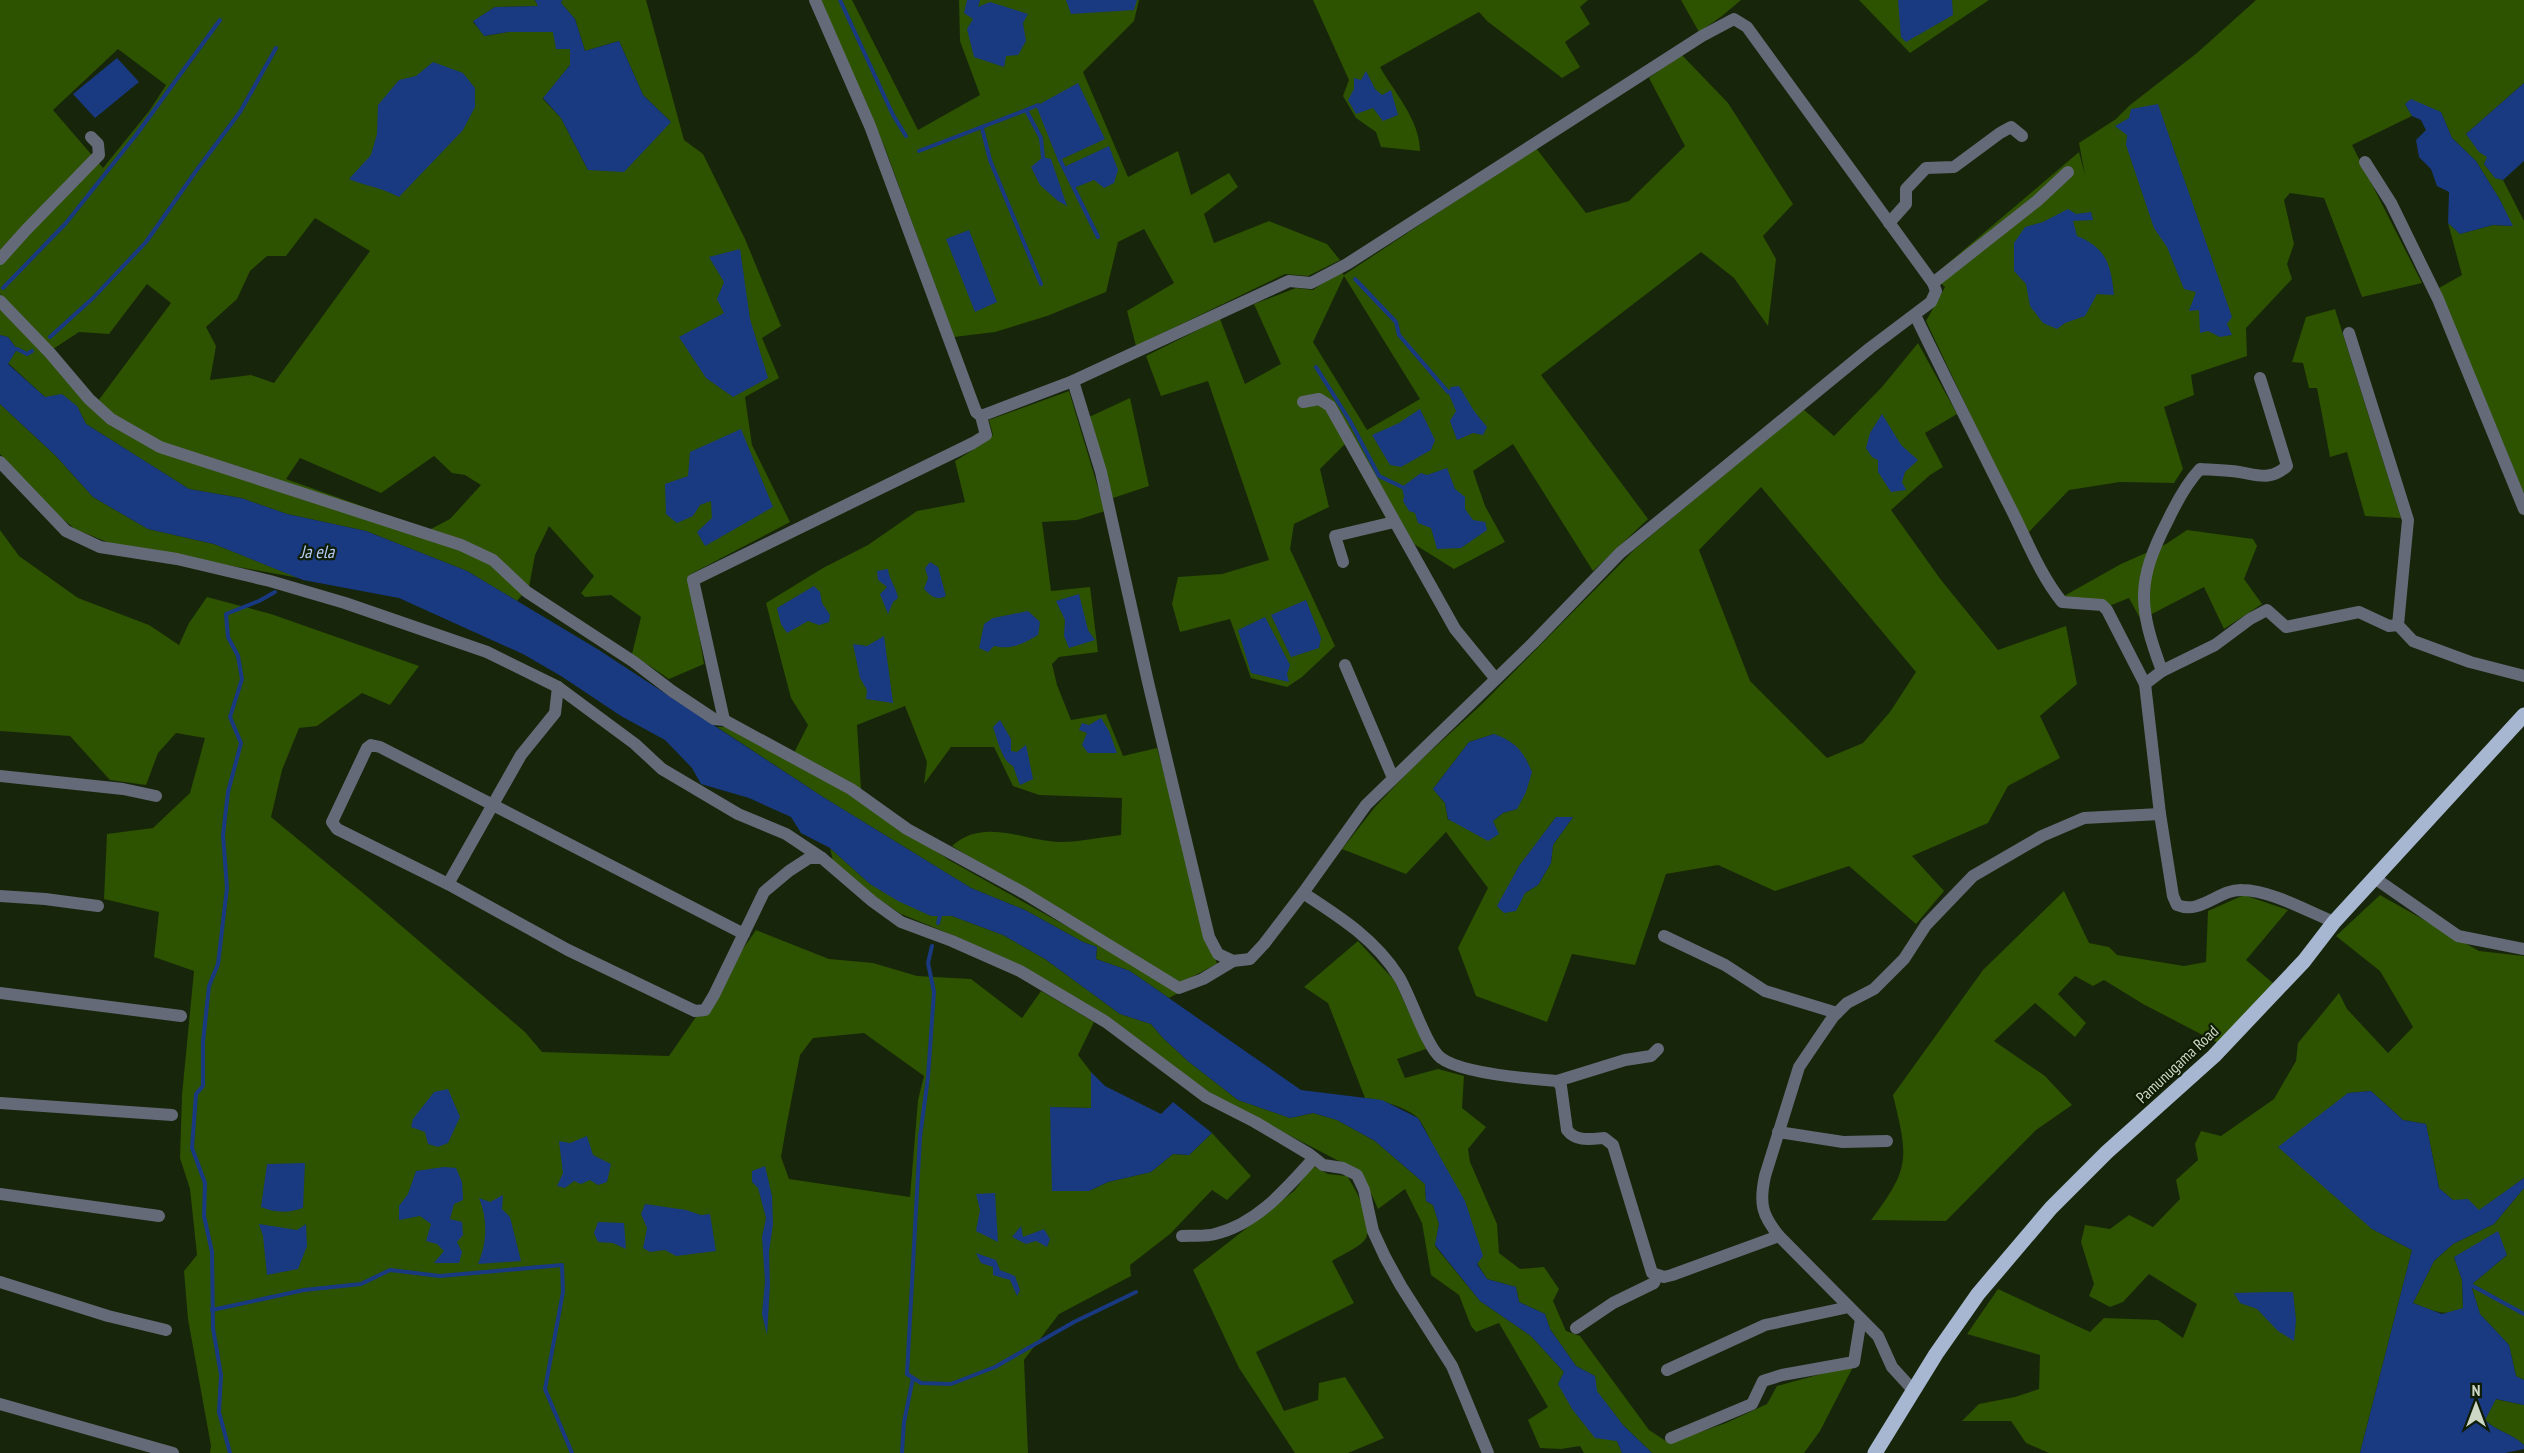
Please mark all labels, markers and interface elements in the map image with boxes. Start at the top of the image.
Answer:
water label: Ja ela [299,540,335,563]
street label: Pamunugama Road [2132,1021,2222,1107]
north arrow [2446,1375,2506,1435]
text: N [2472,1380,2480,1400]

